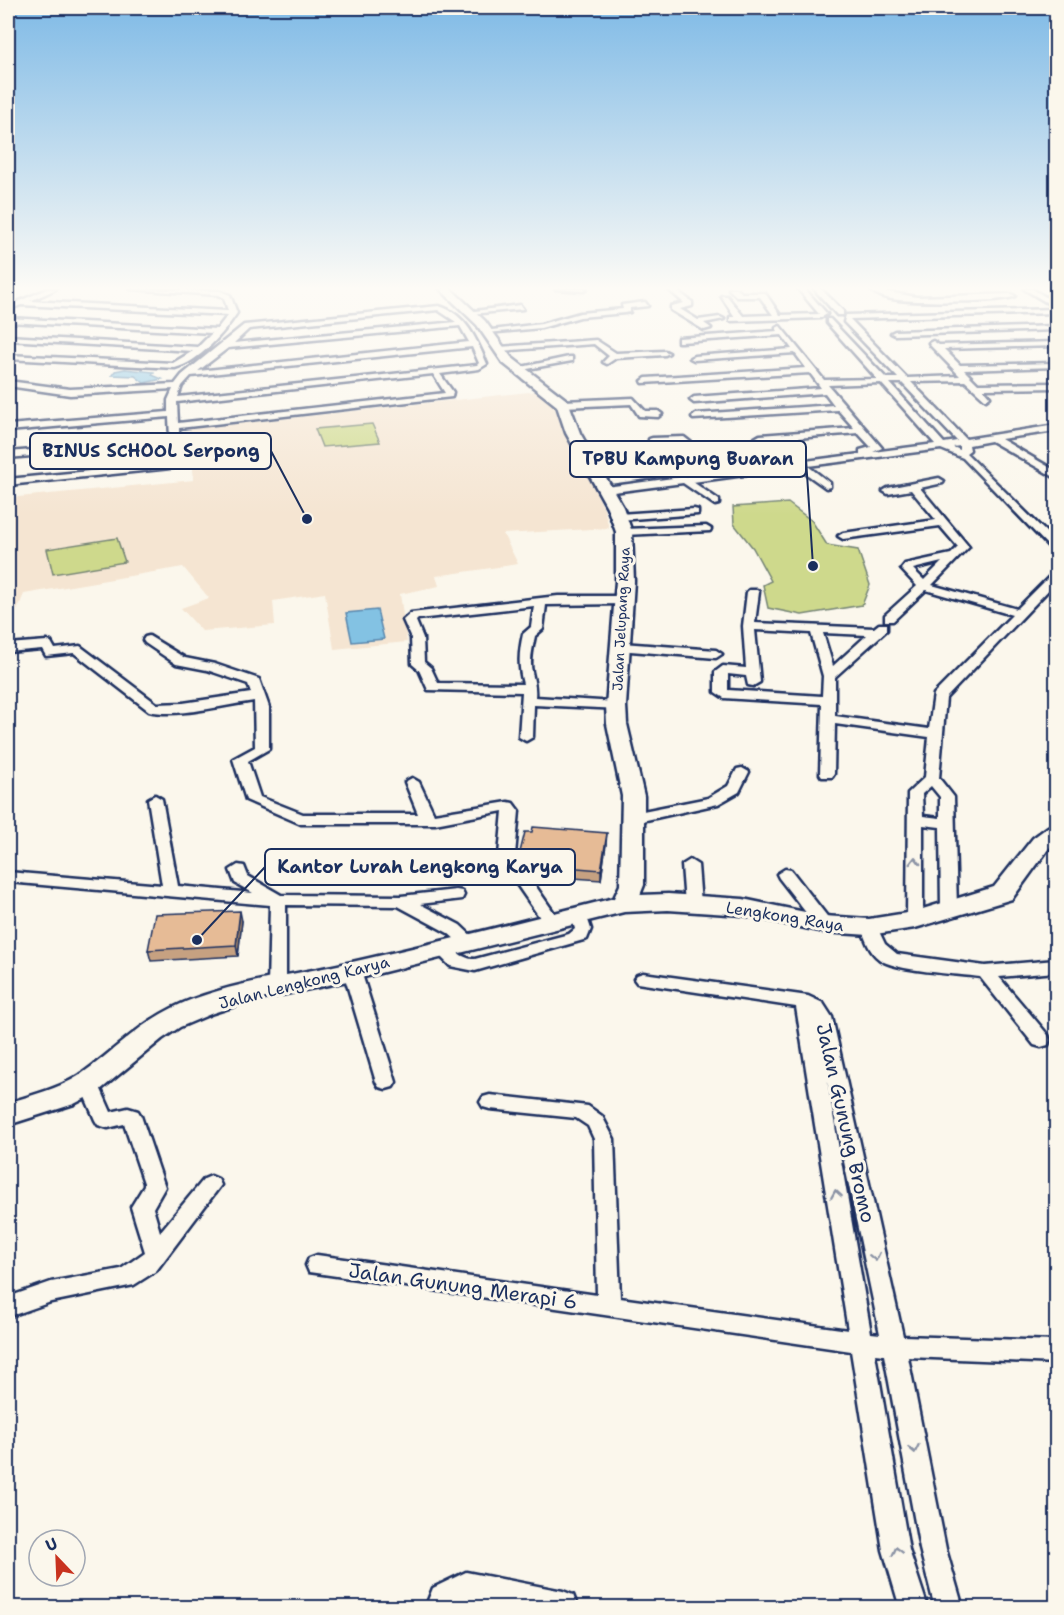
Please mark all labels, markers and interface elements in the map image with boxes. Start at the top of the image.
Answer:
callout: BINUS SCHOOL Serpong [30,433,271,469]
text: BINUS SCHOOL Serpong [42,439,260,463]
callout: TPBU Kampung Buaran [570,441,806,477]
text: TPBU Kampung Buaran [582,447,794,471]
street label: Jalan Jelupang Raya [608,546,634,691]
callout: Kantor Lurah Lengkong Karya [265,849,575,885]
text: Kantor Lurah Lengkong Karya [277,855,563,879]
one-way arrow [909,857,921,866]
street label: Lengkong Raya [724,897,845,936]
street label: Jalan Lengkong Karya [217,951,392,1014]
street label: Jalan Gunung Bromo [810,1021,882,1225]
one-way arrow [830,1189,843,1199]
one-way arrow [868,1252,881,1262]
street label: Jalan Gunung Merapi 6 [347,1257,579,1315]
one-way arrow [907,1443,920,1453]
north arrow [27,1528,87,1588]
text: U [42,1533,61,1556]
one-way arrow [892,1547,905,1557]

